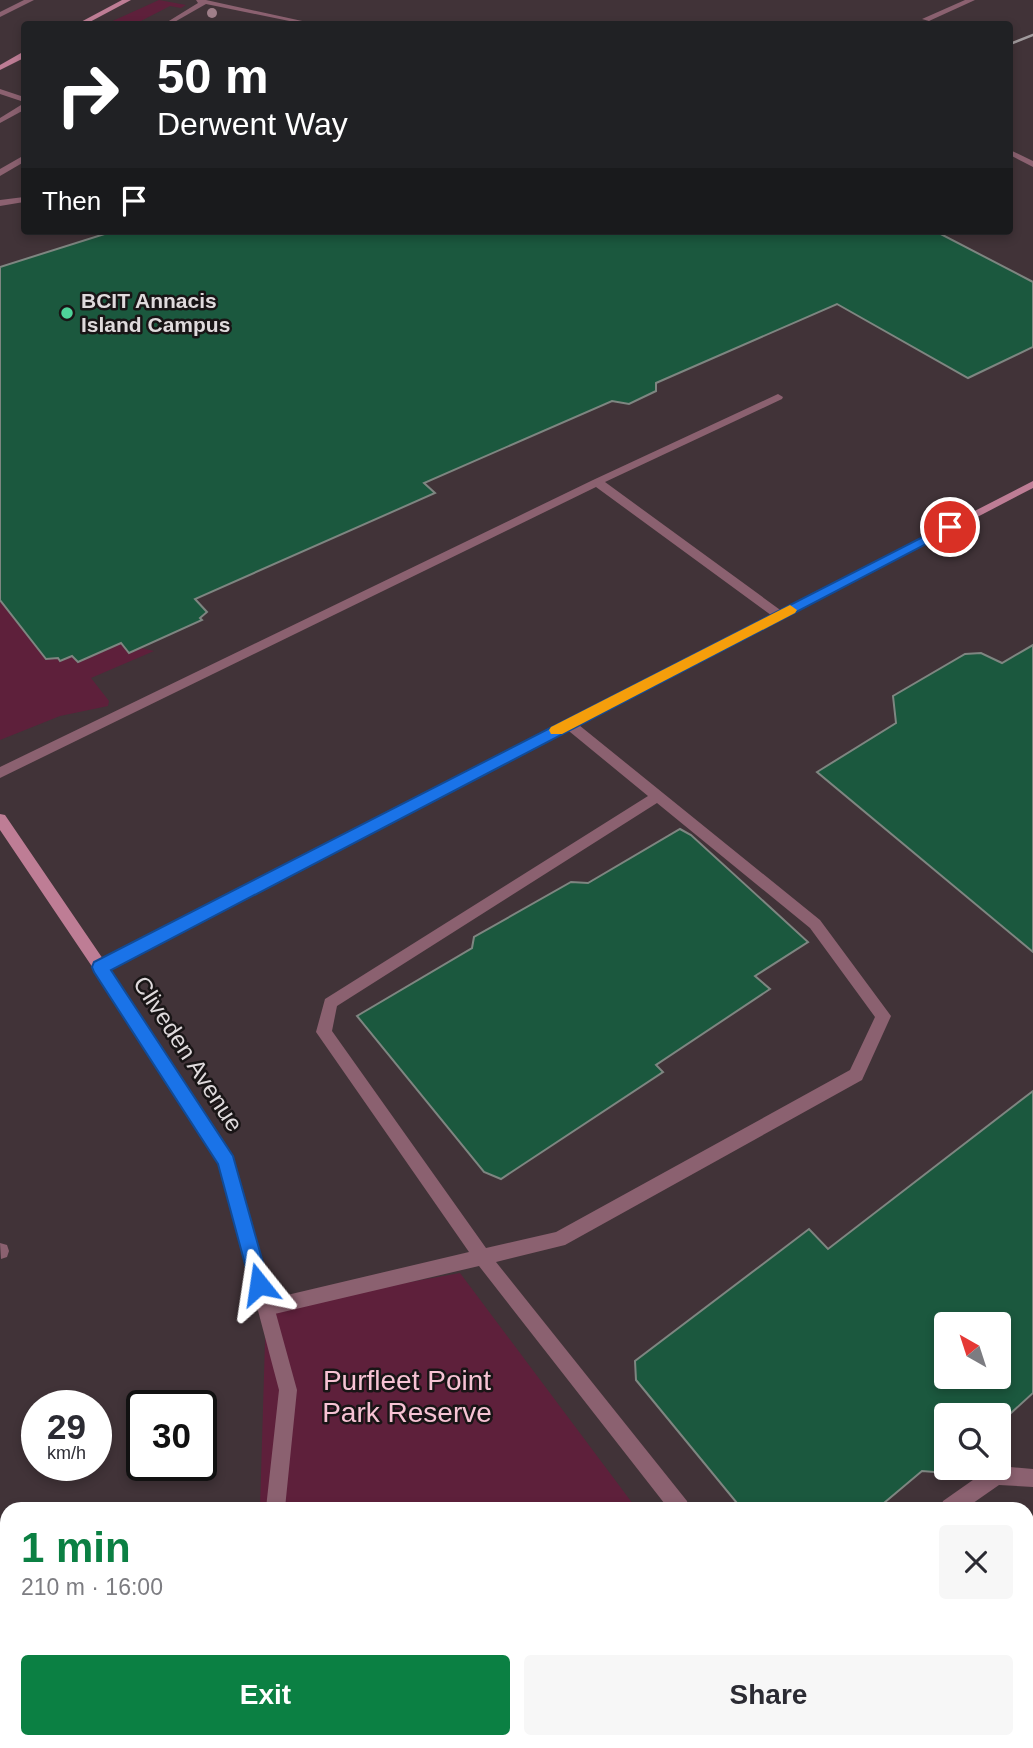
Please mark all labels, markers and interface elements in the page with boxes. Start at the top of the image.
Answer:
icon: right [42,49,133,140]
text: 50 m [157,49,269,103]
text: Derwent Way [157,106,348,142]
icon: arrive [115,182,153,220]
text: Then [42,186,101,216]
place label: BCIT Annacis Island Campus [81,289,230,336]
marker: BCIT Annacis Island Campus [59,305,75,321]
pin [920,497,980,557]
icon: arrive [931,508,969,546]
street label: Cliveden Avenue [128,971,249,1136]
position arrow [222,1247,296,1321]
north arrow [934,1312,1012,1390]
map controls [934,1312,1011,1480]
park label: Purfleet Point Park Reserve [322,1365,492,1428]
speed limit sign: 30 [126,1390,217,1481]
button: search [934,1403,1011,1480]
text: 29 [47,1407,86,1446]
text: km/h [47,1443,86,1463]
text: 1 min [21,1524,131,1571]
button: close [939,1525,1013,1599]
text: 210 m · 16:00 [21,1574,163,1600]
button: Exit [21,1655,510,1735]
button: Share [524,1655,1013,1735]

